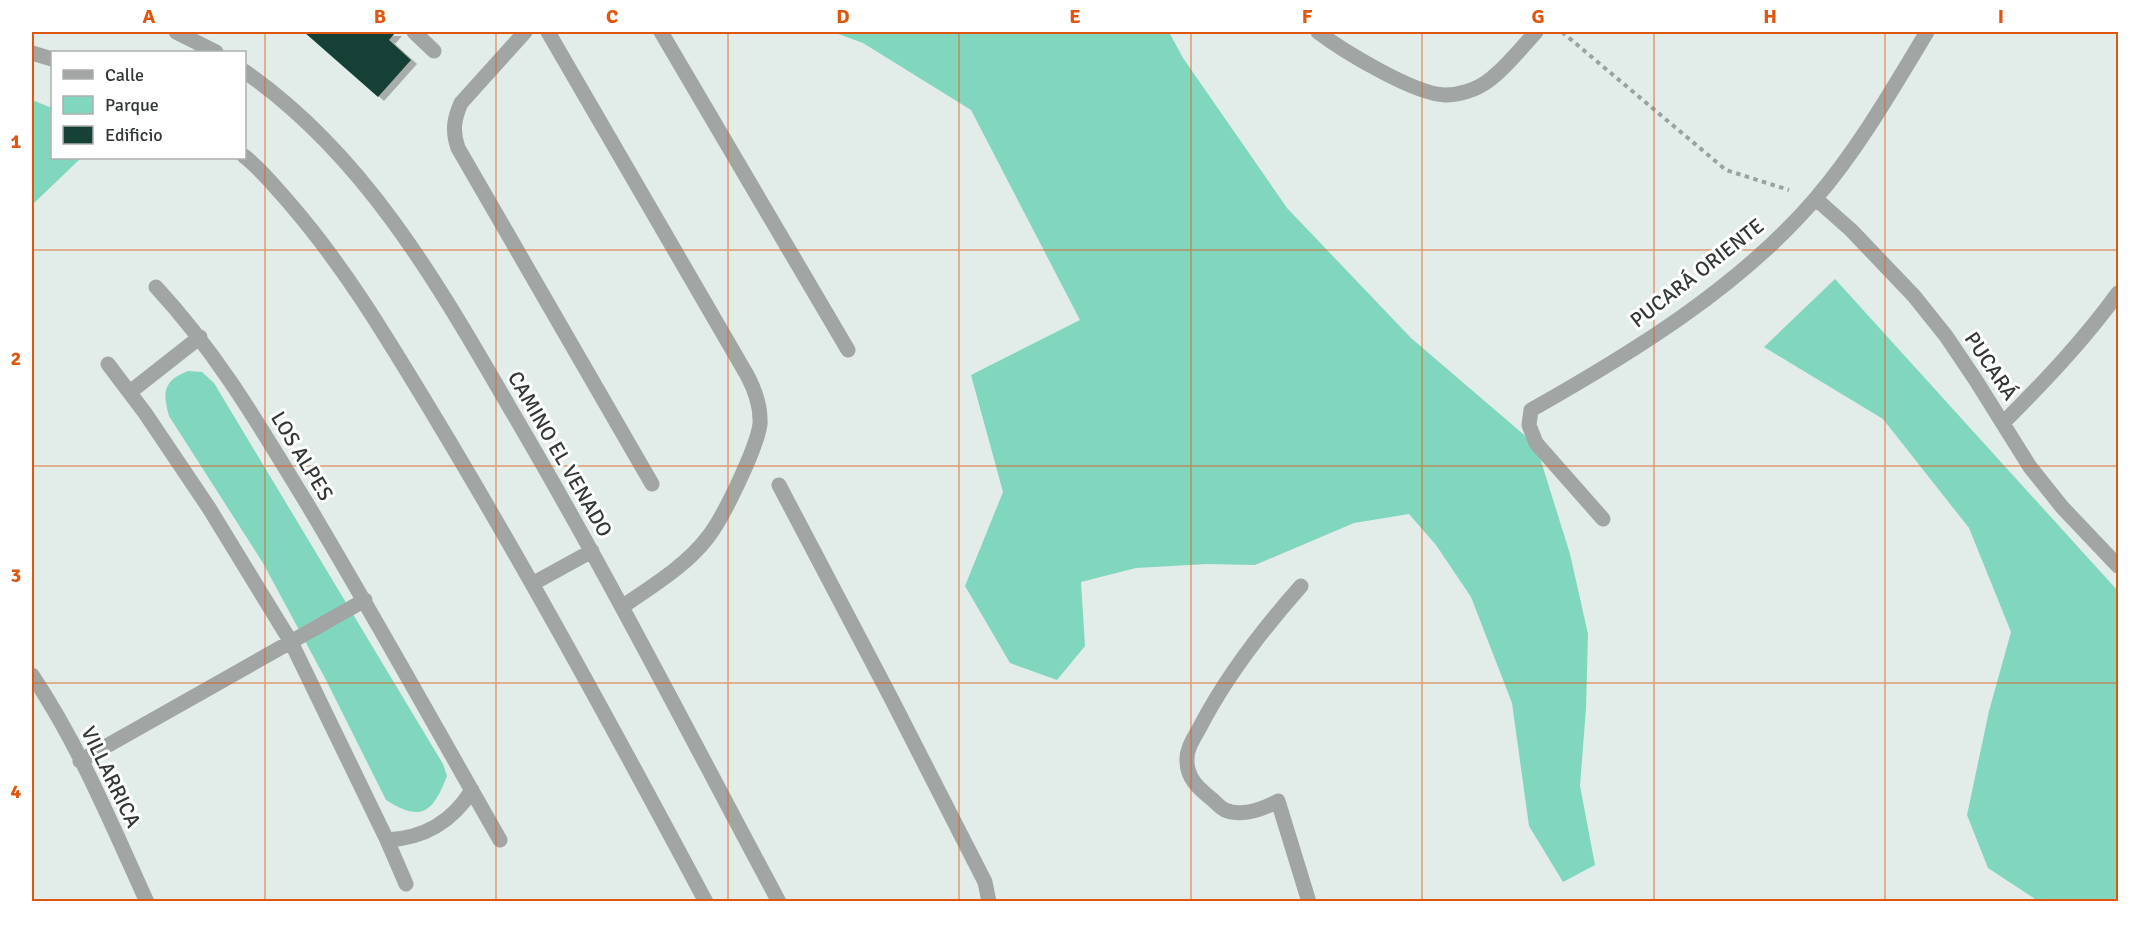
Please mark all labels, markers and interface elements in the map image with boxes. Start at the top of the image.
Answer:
text: A [143,4,156,29]
text: B [374,4,386,29]
text: C [606,4,618,29]
text: D [836,4,850,29]
text: E [1069,4,1081,29]
text: F [1302,4,1313,29]
text: G [1531,4,1545,29]
text: H [1763,4,1777,29]
text: I [1998,4,2004,29]
legend [51,51,246,159]
text: Calle [105,64,144,86]
text: Parque [105,94,159,116]
text: Edificio [105,124,163,146]
text: 1 [11,129,22,154]
street label: PUCARÁ ORIENTE [1625,213,1769,333]
street label: PUCARÁ [1959,327,2023,405]
text: 2 [11,346,21,371]
street label: CAMINO EL VENADO [502,366,618,542]
street label: LOS ALPES [265,407,339,505]
text: 3 [11,563,21,588]
street label: VILLARRICA [75,722,147,832]
text: 4 [11,779,22,804]

